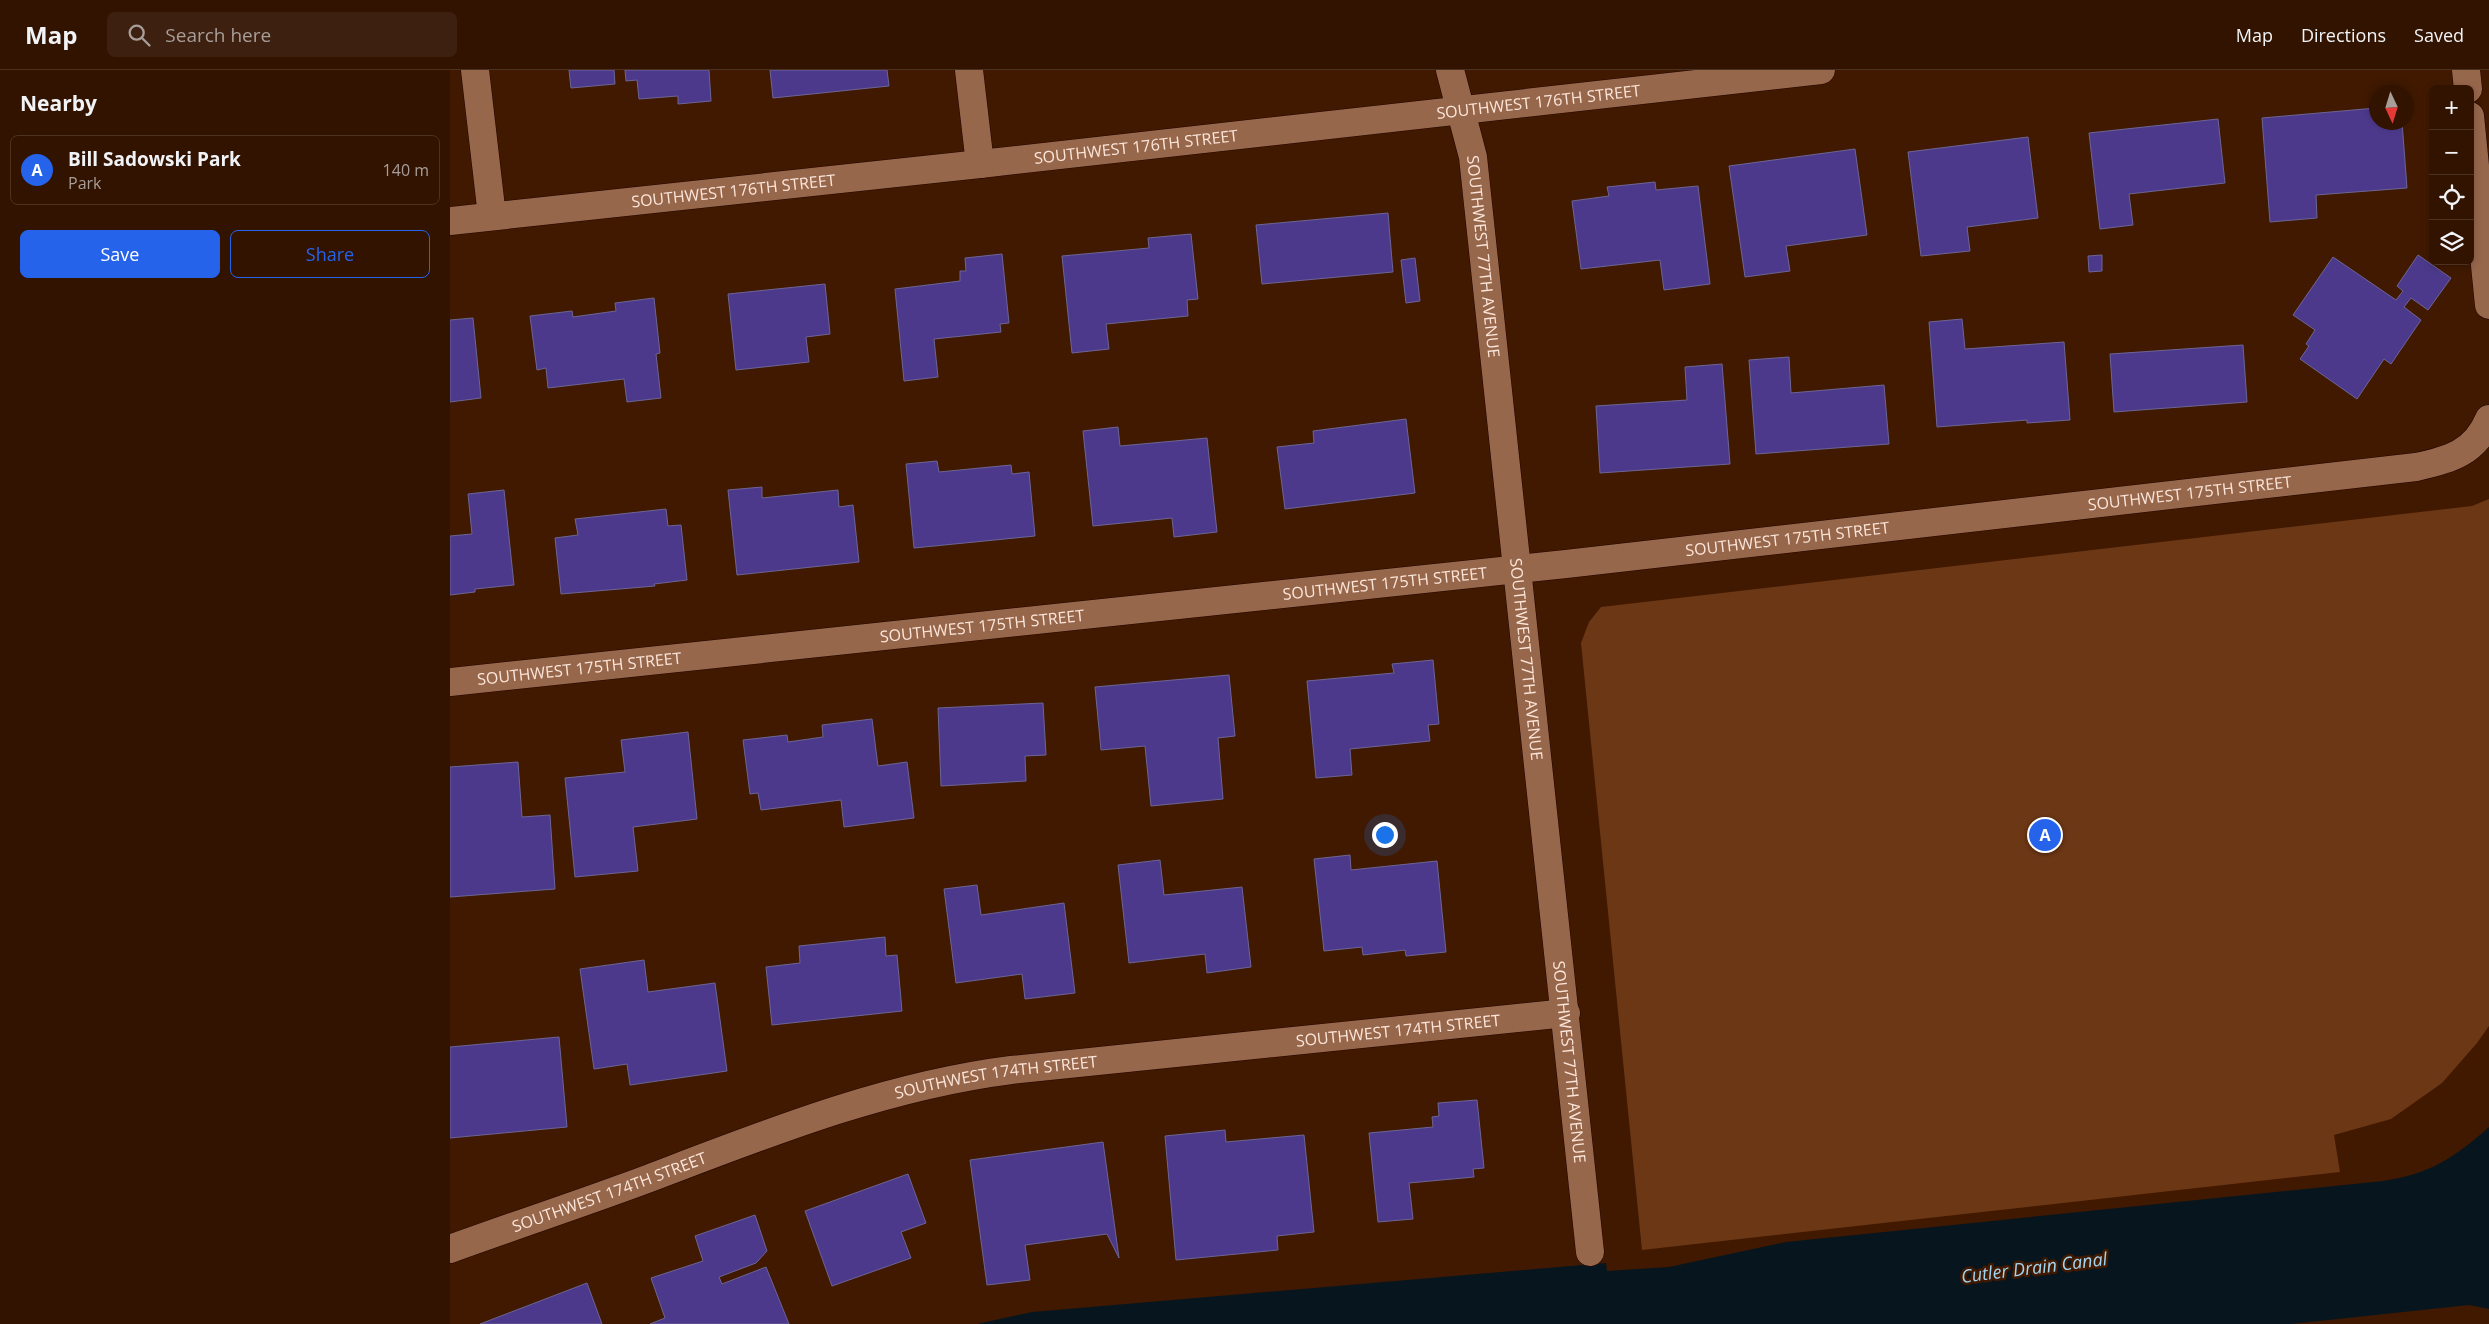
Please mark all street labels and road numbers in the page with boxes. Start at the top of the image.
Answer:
street label: SOUTHWEST 176TH STREET [1435,79,1642,124]
street label: SOUTHWEST 176TH STREET [1033,124,1239,169]
street label: SOUTHWEST 77TH AVENUE [1462,154,1505,359]
street label: SOUTHWEST 176TH STREET [630,169,837,212]
street label: SOUTHWEST 175TH STREET [2087,470,2293,515]
street label: SOUTHWEST 175TH STREET [1684,516,1891,561]
street label: SOUTHWEST 77TH AVENUE [1505,557,1548,761]
street label: SOUTHWEST 175TH STREET [1282,561,1488,605]
street label: SOUTHWEST 175TH STREET [879,604,1085,647]
street label: SOUTHWEST 175TH STREET [476,647,683,690]
street label: SOUTHWEST 77TH AVENUE [1548,960,1591,1164]
street label: SOUTHWEST 174TH STREET [1295,1009,1501,1052]
street label: SOUTHWEST 174TH STREET [892,1050,1098,1104]
street label: SOUTHWEST 174TH STREET [509,1146,710,1237]

